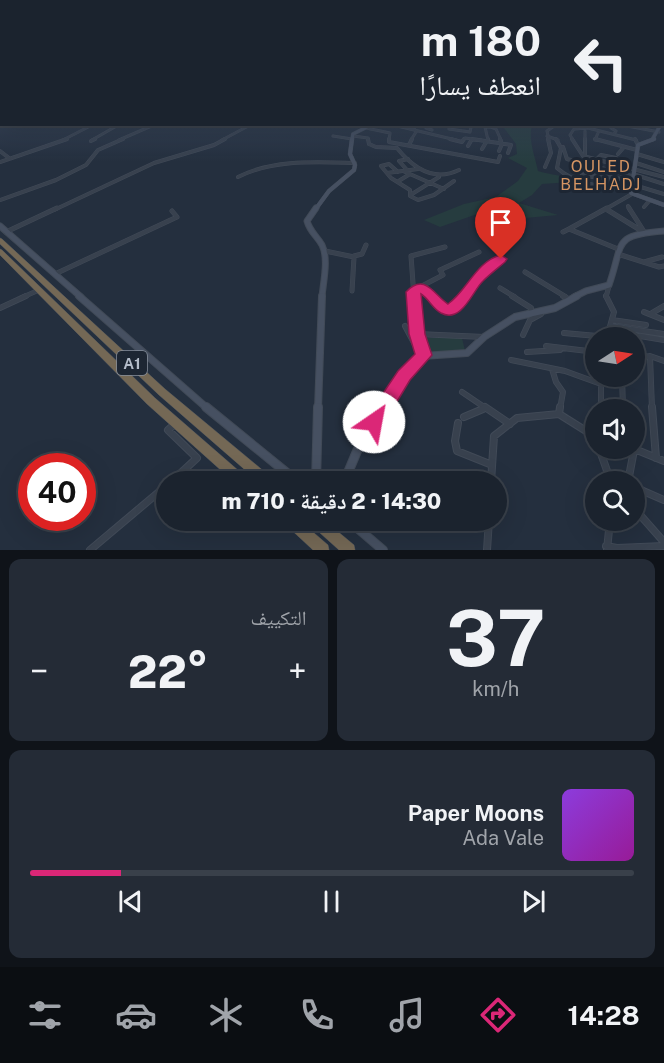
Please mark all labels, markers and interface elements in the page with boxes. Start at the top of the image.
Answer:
text: 180 m [421,16,541,65]
icon: left [562,24,640,102]
text: انعطف يسارًا [420,69,541,101]
district label: OULED BELHADJ [560,157,642,194]
pin [475,197,526,259]
icon: arrive [484,206,517,239]
north arrow [585,327,645,387]
map controls [585,327,645,531]
road number: A1 [117,351,147,375]
position arrow [342,390,406,454]
button: sound [585,399,645,459]
speed limit sign: 40 [18,453,96,531]
button: search [585,471,645,531]
text: 14:30 · 2 دقيقة · 710 m [222,488,441,514]
text: 37 [446,592,545,684]
text: التكييف [250,606,307,630]
text: 22° [128,645,208,698]
text: − [30,652,48,690]
text: + [288,652,307,690]
text: km/h [472,677,519,701]
text: Paper Moons [408,800,544,826]
text: Ada Vale [462,826,544,850]
icon: previous [114,885,147,918]
icon: pause [315,885,348,918]
icon: next [517,885,550,918]
icon: filters [24,994,66,1036]
icon: car [115,994,157,1036]
icon: climate [205,994,247,1036]
icon: phone [296,994,338,1036]
icon: music [386,994,428,1036]
icon: directions [477,994,519,1036]
text: 14:28 [567,999,640,1031]

